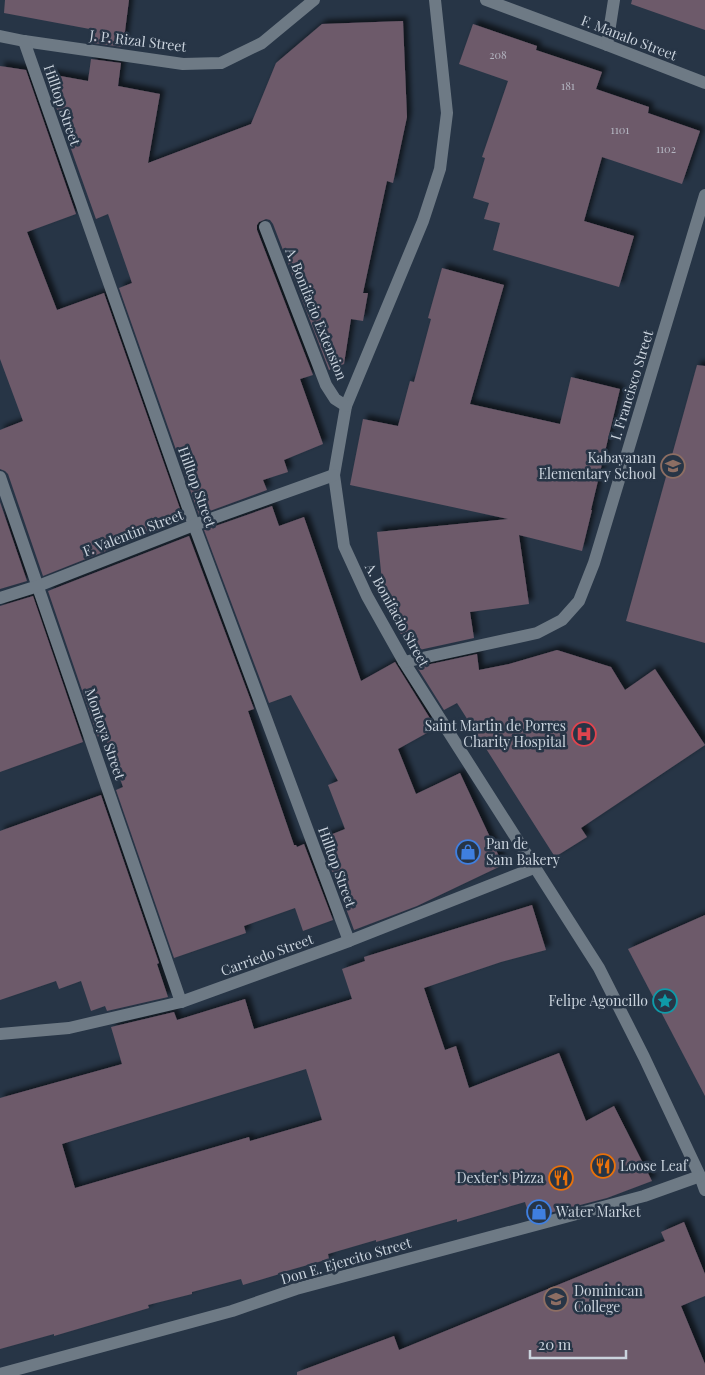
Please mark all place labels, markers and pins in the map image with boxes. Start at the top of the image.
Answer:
place label: Kabayanan Elementary School [539,448,657,483]
school or university icon: Kabayanan Elementary School [660,453,686,479]
place label: Saint Martin de Porres Charity Hospital [425,716,566,751]
hospital icon: Saint Martin de Porres Charity Hospital [571,721,597,747]
place label: Pan de Sam Bakery [486,834,560,869]
shop icon: Pan de Sam Bakery [455,839,481,865]
place icon: Felipe Agoncillo [652,988,678,1014]
place label: Felipe Agoncillo [548,991,648,1010]
restaurant icon: Loose Leaf [590,1153,616,1179]
place label: Loose Leaf [620,1156,689,1175]
restaurant icon: Dexter's Pizza [548,1165,574,1191]
place label: Dexter's Pizza [456,1168,544,1187]
shop icon: Water Market [526,1199,552,1225]
place label: Water Market [555,1202,642,1221]
place label: Dominican College [574,1281,644,1316]
school or university icon: Dominican College [543,1286,569,1312]

